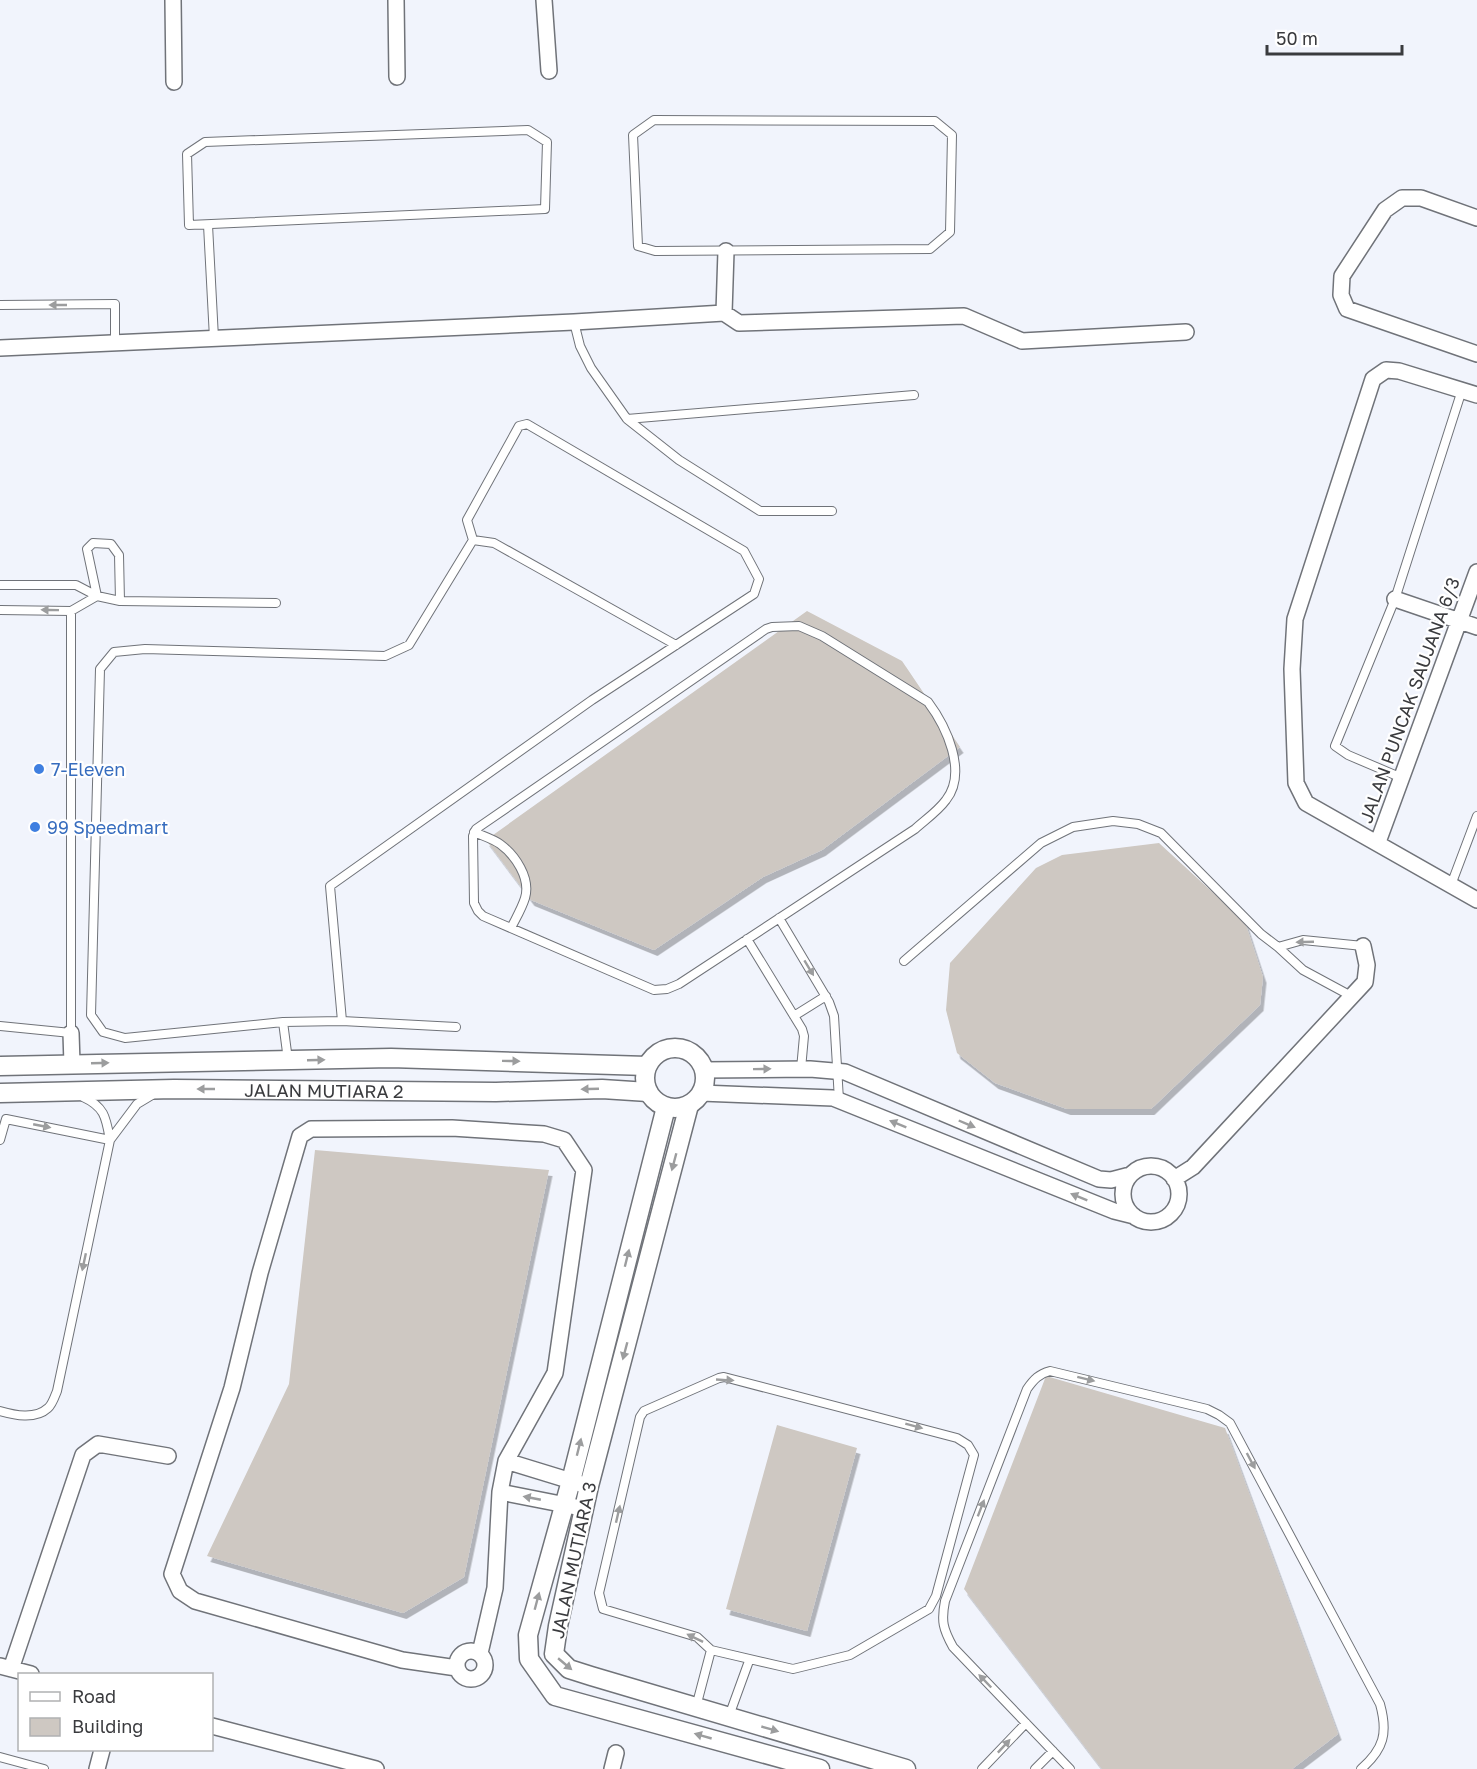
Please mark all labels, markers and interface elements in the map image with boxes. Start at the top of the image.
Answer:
scale bar [1267,18,1402,56]
text: 50 m [1276,27,1318,49]
one-way arrow [48,300,67,310]
street label: JALAN PUNCAK SAUJANA 6/3 [1354,574,1464,826]
one-way arrow [41,605,60,615]
place label: 7-Eleven [51,758,125,780]
marker: 7-Eleven [32,762,46,776]
place label: 99 Speedmart [47,816,169,838]
marker: 99 Speedmart [28,820,42,834]
one-way arrow [1296,937,1315,946]
one-way arrow [803,960,814,976]
one-way arrow [307,1056,326,1065]
one-way arrow [502,1057,521,1066]
one-way arrow [91,1059,110,1068]
one-way arrow [752,1065,771,1074]
street label: JALAN MUTIARA 2 [244,1079,404,1102]
one-way arrow [197,1084,216,1094]
one-way arrow [581,1085,600,1094]
one-way arrow [889,1119,907,1129]
one-way arrow [959,1119,977,1129]
one-way arrow [32,1122,51,1131]
one-way arrow [669,1153,679,1171]
one-way arrow [1070,1192,1088,1201]
one-way arrow [623,1249,632,1267]
one-way arrow [79,1253,88,1272]
one-way arrow [619,1341,629,1360]
one-way arrow [1077,1374,1096,1384]
one-way arrow [716,1375,735,1384]
one-way arrow [905,1422,923,1432]
one-way arrow [575,1438,585,1457]
one-way arrow [1246,1453,1256,1470]
street label: JALAN MUTIARA 3 [546,1480,600,1640]
one-way arrow [522,1493,541,1502]
one-way arrow [977,1499,987,1517]
one-way arrow [613,1505,623,1523]
one-way arrow [533,1592,542,1610]
one-way arrow [686,1634,704,1644]
one-way arrow [557,1657,573,1670]
legend [18,1673,213,1751]
one-way arrow [978,1673,992,1688]
text: Road [72,1685,116,1707]
text: Building [72,1715,143,1737]
one-way arrow [761,1725,779,1734]
one-way arrow [694,1731,712,1741]
one-way arrow [997,1739,1010,1754]

